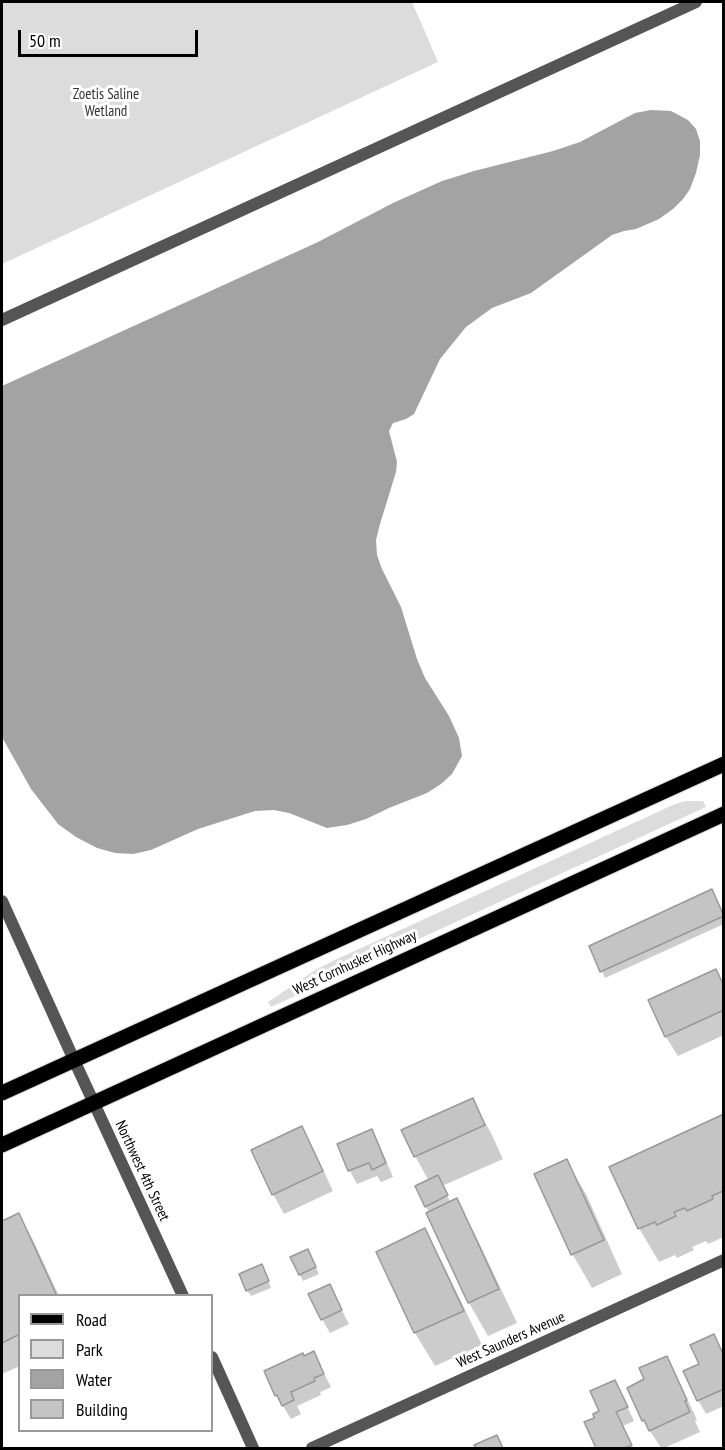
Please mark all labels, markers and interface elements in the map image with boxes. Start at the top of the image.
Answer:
scale bar [21,18,201,56]
text: 50 m [29,29,61,52]
park label: Zoetis Saline Wetland [73,86,139,121]
street label: West Cornhusker Highway [291,927,419,999]
street label: Northwest 4th Street [111,1118,173,1224]
legend [18,1294,213,1432]
text: Road [76,1308,107,1331]
street label: West Saunders Avenue [454,1308,568,1372]
text: Park [76,1338,103,1361]
text: Water [76,1368,112,1391]
text: Building [76,1398,128,1421]

